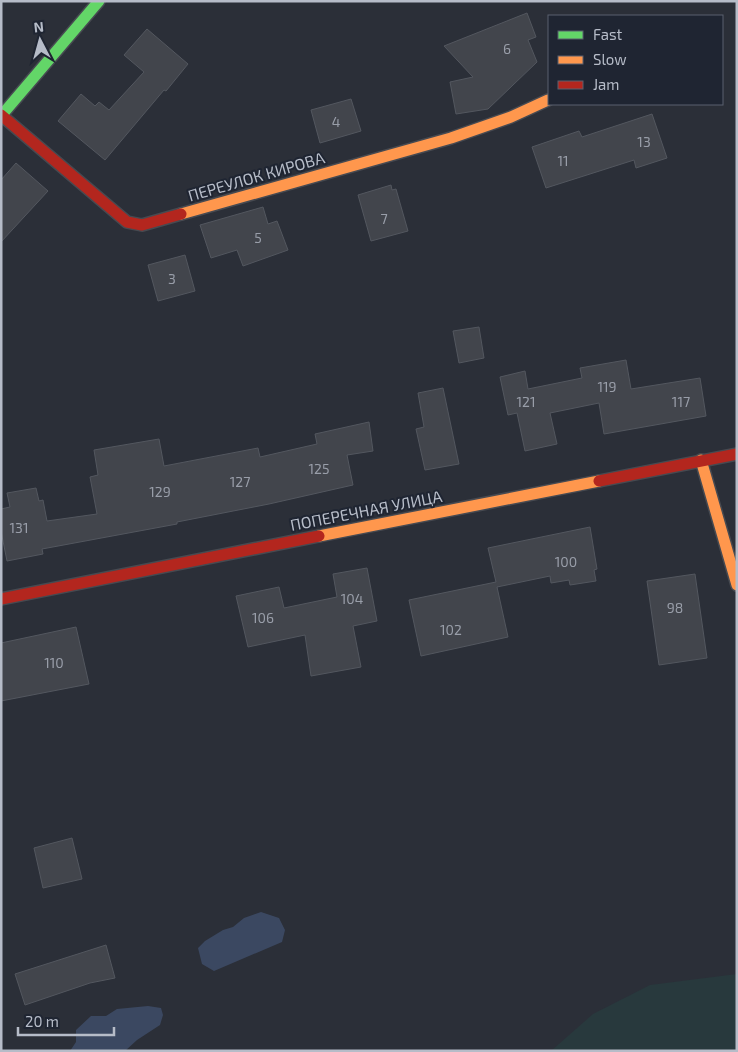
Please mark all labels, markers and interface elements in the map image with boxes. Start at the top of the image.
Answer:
north arrow [15,15,65,65]
legend [548,15,723,105]
text: N [33,18,45,36]
text: Fast [593,25,623,43]
house number: 6 [503,40,511,57]
text: Slow [593,50,627,68]
text: Jam [593,75,619,93]
house number: 4 [332,113,340,130]
house number: 13 [637,133,651,150]
street label: ПЕРЕУЛОК КИРОВА [185,147,327,205]
house number: 11 [557,152,569,169]
house number: 7 [380,210,388,227]
house number: 5 [254,229,262,246]
house number: 3 [168,270,176,287]
house number: 119 [597,378,617,395]
house number: 121 [516,393,536,410]
house number: 117 [672,393,690,410]
house number: 125 [309,460,329,477]
house number: 127 [230,473,250,490]
house number: 129 [149,483,171,500]
street label: ПОПЕРЕЧНАЯ УЛИЦА [288,486,444,534]
house number: 131 [10,519,28,536]
house number: 100 [555,553,577,570]
house number: 104 [341,590,363,607]
house number: 98 [667,599,683,616]
house number: 106 [252,609,274,626]
house number: 102 [440,621,462,638]
house number: 110 [44,654,64,671]
scale bar [18,1004,114,1036]
text: 20 m [25,1012,59,1030]

